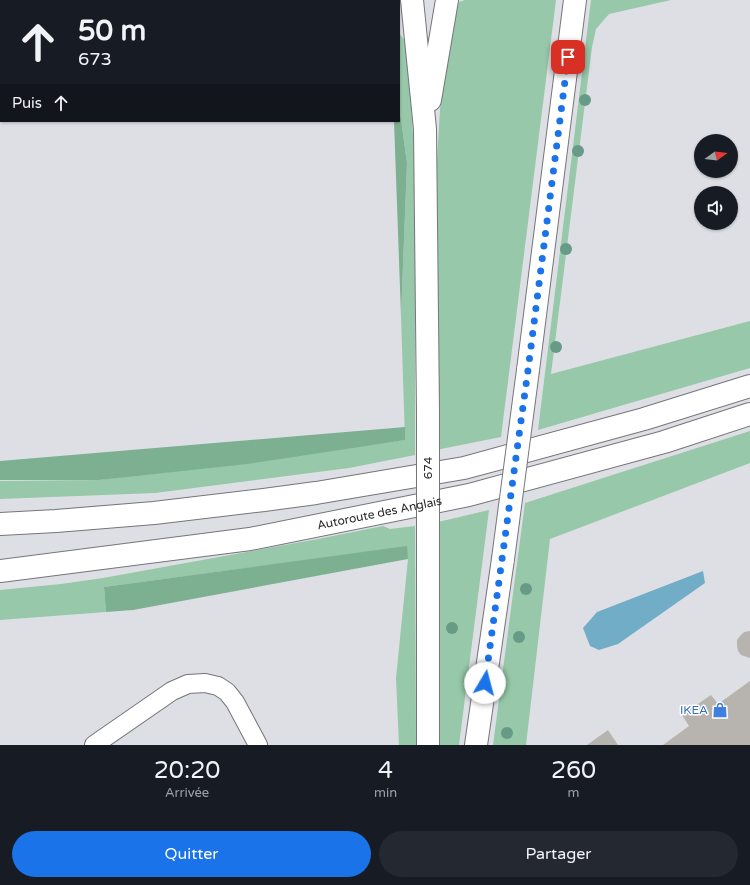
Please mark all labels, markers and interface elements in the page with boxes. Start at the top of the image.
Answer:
text: 50 m [78,14,146,48]
icon: ahead [12,16,64,68]
pin [551,40,585,74]
icon: arrive [557,46,579,68]
text: 673 [78,48,112,70]
icon: ahead [50,92,72,114]
text: Puis [12,94,42,112]
north arrow [694,134,738,178]
map controls [694,134,738,230]
button: sound [694,186,738,230]
street label: 674 [421,456,435,479]
street label: Autoroute des Anglais [316,494,443,532]
position arrow [464,662,506,704]
shop icon: IKEA [711,701,729,719]
place label: IKEA [680,703,708,717]
text: 20:20 [154,756,220,785]
text: 4 [378,756,393,785]
text: 260 [551,756,596,785]
text: Arrivée [165,785,209,801]
text: min [374,785,397,801]
text: m [568,785,580,801]
button: Quitter [12,831,371,877]
button: Partager [379,831,738,877]

